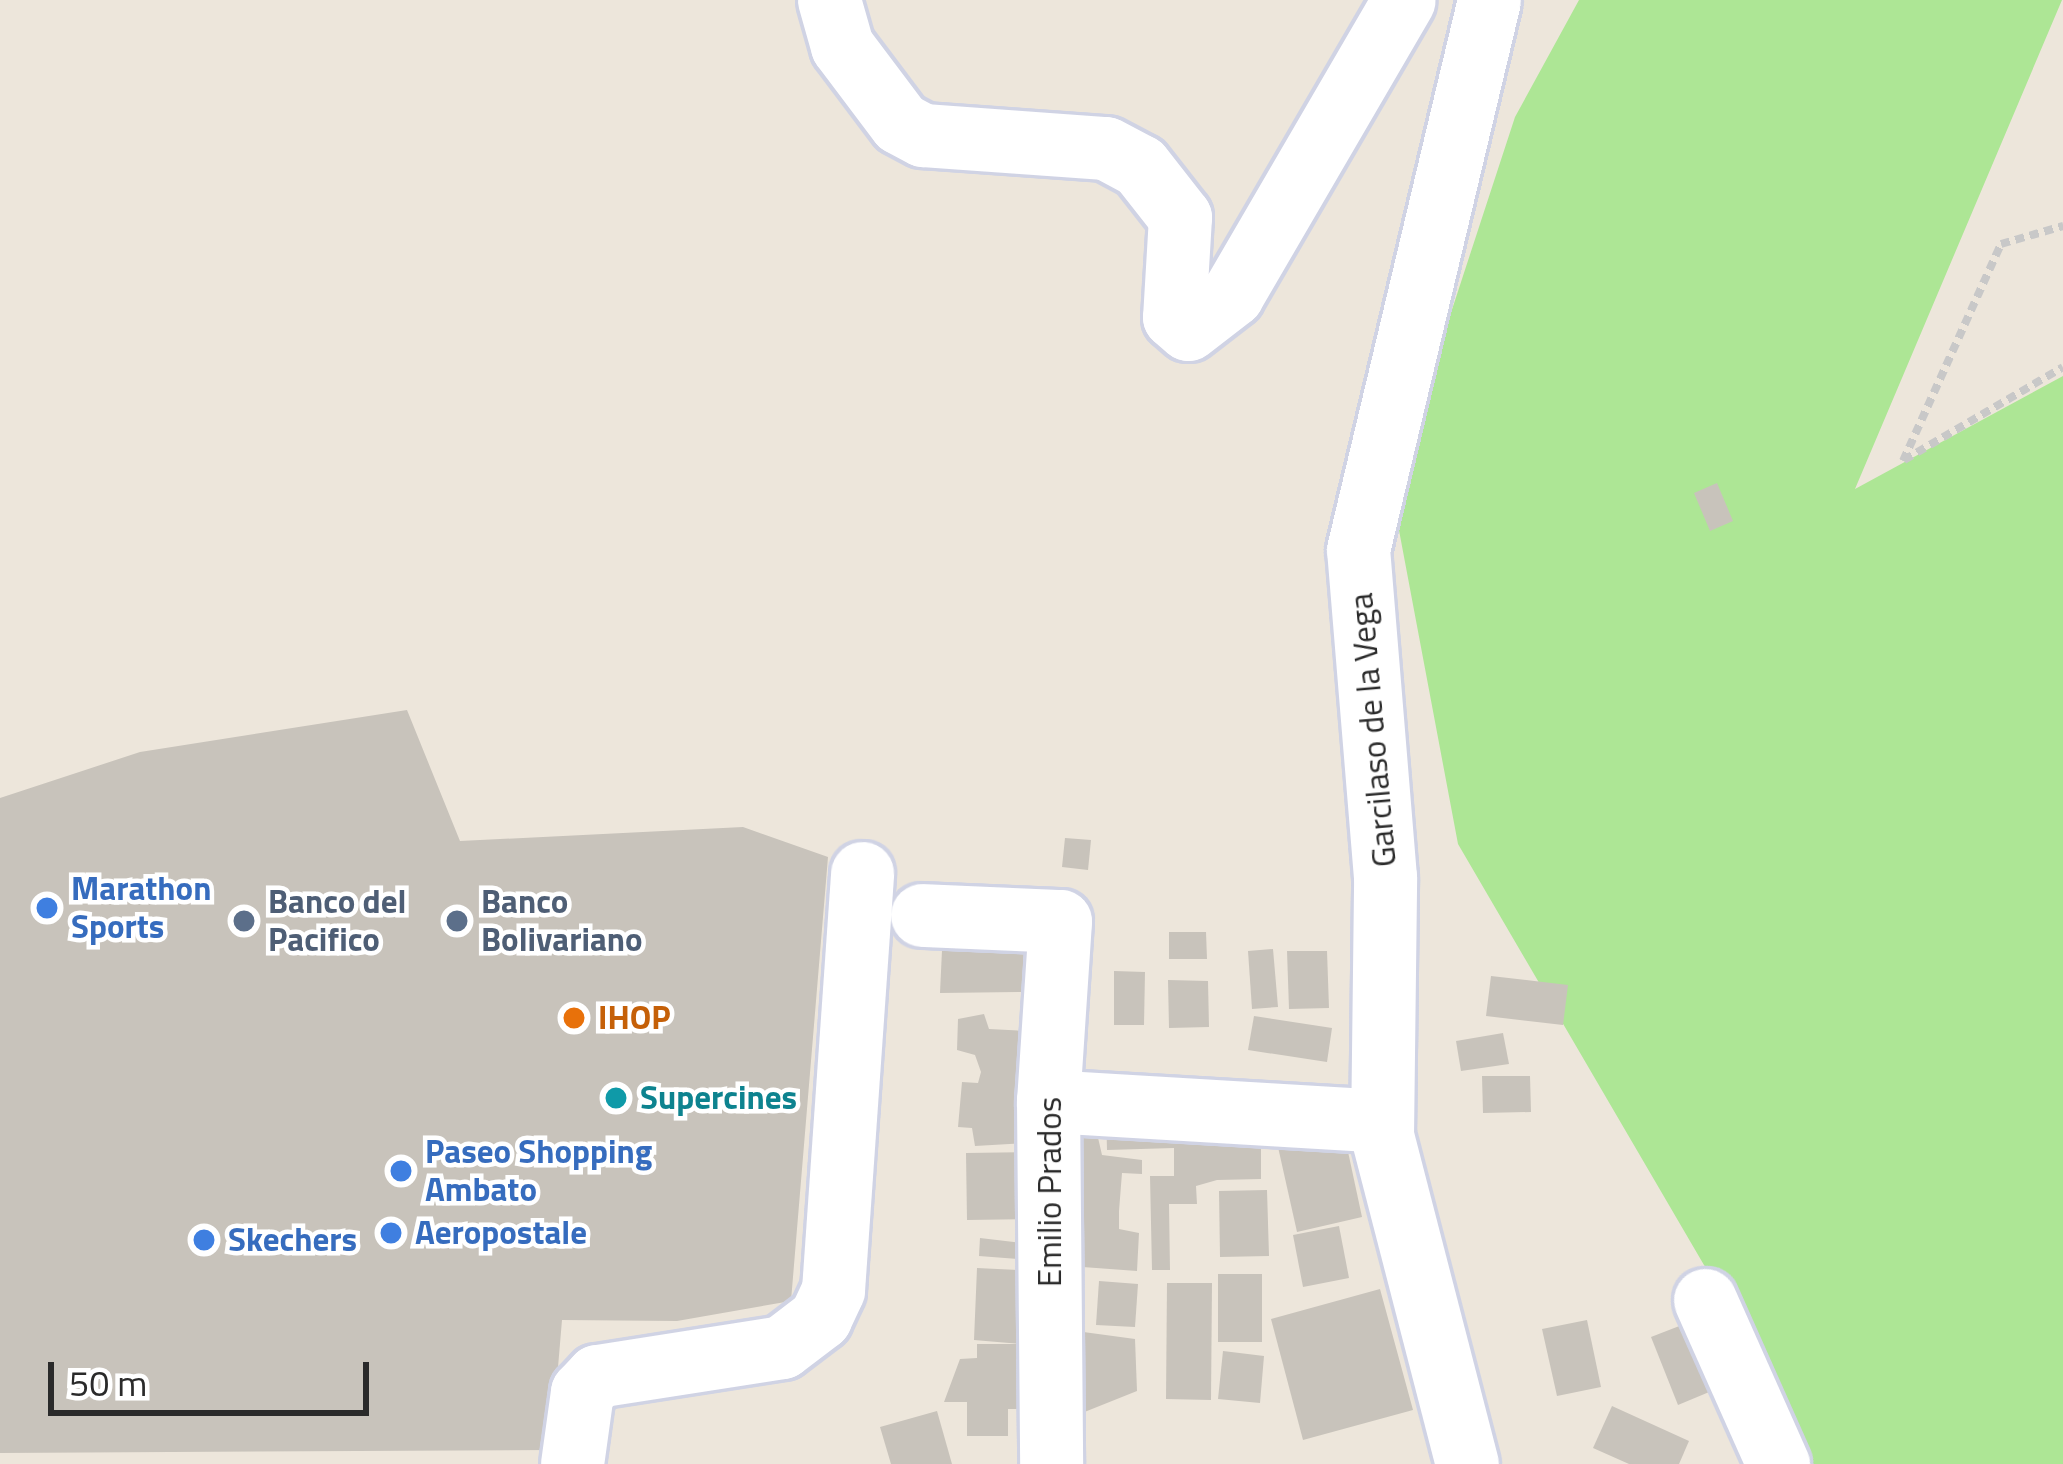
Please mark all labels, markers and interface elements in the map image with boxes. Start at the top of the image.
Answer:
street label: Garcilaso de la Vega [1341,591,1405,869]
place label: Marathon Sports [71,869,211,947]
place label: Banco del Pacifico [268,882,406,960]
place label: Banco Bolivariano [481,882,643,960]
marker: Marathon Sports [34,895,60,921]
marker: Banco del Pacifico [231,908,257,934]
marker: Banco Bolivariano [444,908,470,934]
place label: IHOP [598,998,671,1038]
marker: IHOP [561,1005,587,1031]
place label: Supercines [640,1078,797,1118]
marker: Supercines [603,1085,629,1111]
street label: Emilio Prados [1030,1097,1070,1287]
place label: Paseo Shopping Ambato [425,1132,652,1210]
marker: Paseo Shopping Ambato [388,1158,414,1184]
place label: Aeropostale [415,1213,587,1253]
place label: Skechers [228,1220,357,1260]
marker: Aeropostale [378,1220,404,1246]
marker: Skechers [191,1227,217,1253]
scale bar [54,1338,375,1412]
text: 50 m [69,1355,147,1410]

